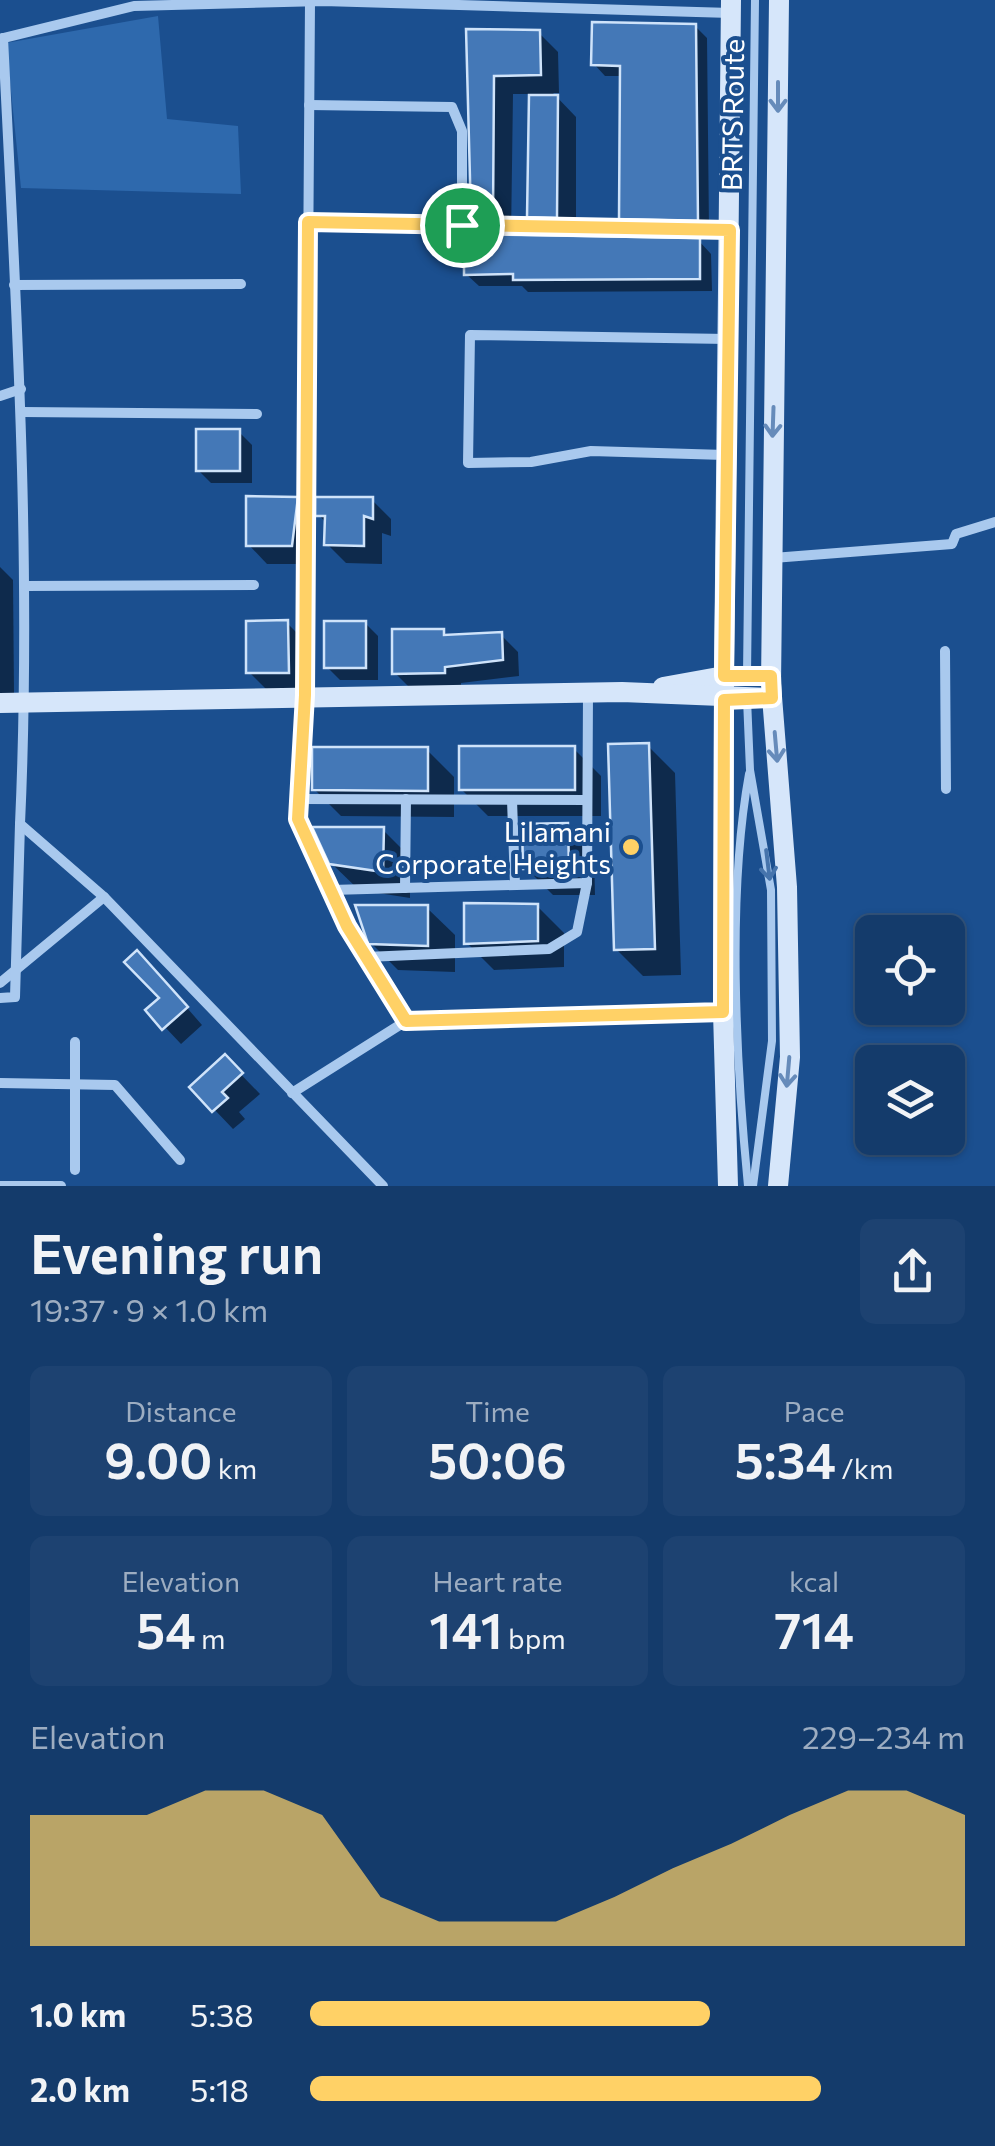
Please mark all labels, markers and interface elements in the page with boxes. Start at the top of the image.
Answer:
street label: BRTS Route [714,39,750,191]
one-way arrow [769,81,788,113]
pin [420,183,505,268]
icon: arrive [435,198,490,253]
one-way arrow [763,406,782,438]
one-way arrow [766,731,785,763]
place label: Lilamani Corporate Heights [375,814,611,880]
marker: Lilamani Corporate Heights [620,836,642,858]
one-way arrow [759,849,778,881]
map controls [855,915,965,1155]
button: locate [855,915,965,1025]
button: layers [855,1045,965,1155]
one-way arrow [779,1055,798,1087]
text: Evening run [30,1218,323,1285]
button: share [860,1219,965,1324]
text: 19:37 · 9 × 1.0 km [30,1289,268,1329]
text: Distance [125,1394,236,1428]
text: Time [465,1394,530,1428]
text: Pace [784,1394,845,1428]
text: 9.00 [104,1428,212,1489]
text: 50:06 [428,1428,567,1489]
text: 5:34 [735,1428,836,1489]
text: km [212,1451,257,1485]
text: /km [836,1451,893,1485]
text: Elevation [122,1564,240,1598]
text: Heart rate [432,1564,563,1598]
text: kcal [789,1564,839,1598]
text: 54 [136,1598,196,1659]
text: 141 [429,1598,503,1659]
text: 714 [774,1598,854,1659]
text: m [196,1621,225,1655]
text: bpm [503,1621,566,1655]
text: Elevation [30,1716,165,1756]
text: 229–234 m [802,1716,965,1756]
text: 1.0 km [30,1994,126,2034]
text: 5:38 [190,1994,254,2034]
text: 2.0 km [30,2069,130,2109]
text: 5:18 [190,2069,249,2109]

